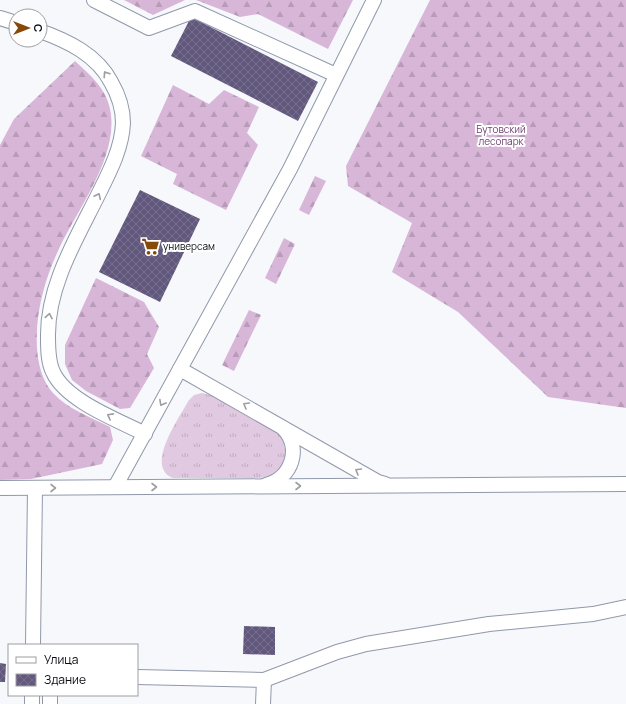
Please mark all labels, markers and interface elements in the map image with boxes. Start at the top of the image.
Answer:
north arrow [8,8,48,48]
text: С [31,24,46,32]
one-way arrow [104,72,111,79]
park label: Бутовский лесопарк [476,122,526,148]
one-way arrow [93,193,100,200]
supermarket icon: универсам [140,236,160,256]
place label: универсам [163,239,215,253]
one-way arrow [45,313,53,319]
one-way arrow [159,399,166,406]
one-way arrow [243,403,250,410]
one-way arrow [107,413,114,420]
one-way arrow [355,468,362,475]
one-way arrow [295,482,301,490]
one-way arrow [151,483,157,491]
one-way arrow [50,484,56,492]
legend [8,644,138,696]
text: Улица [44,651,78,668]
text: Здание [44,671,86,688]

